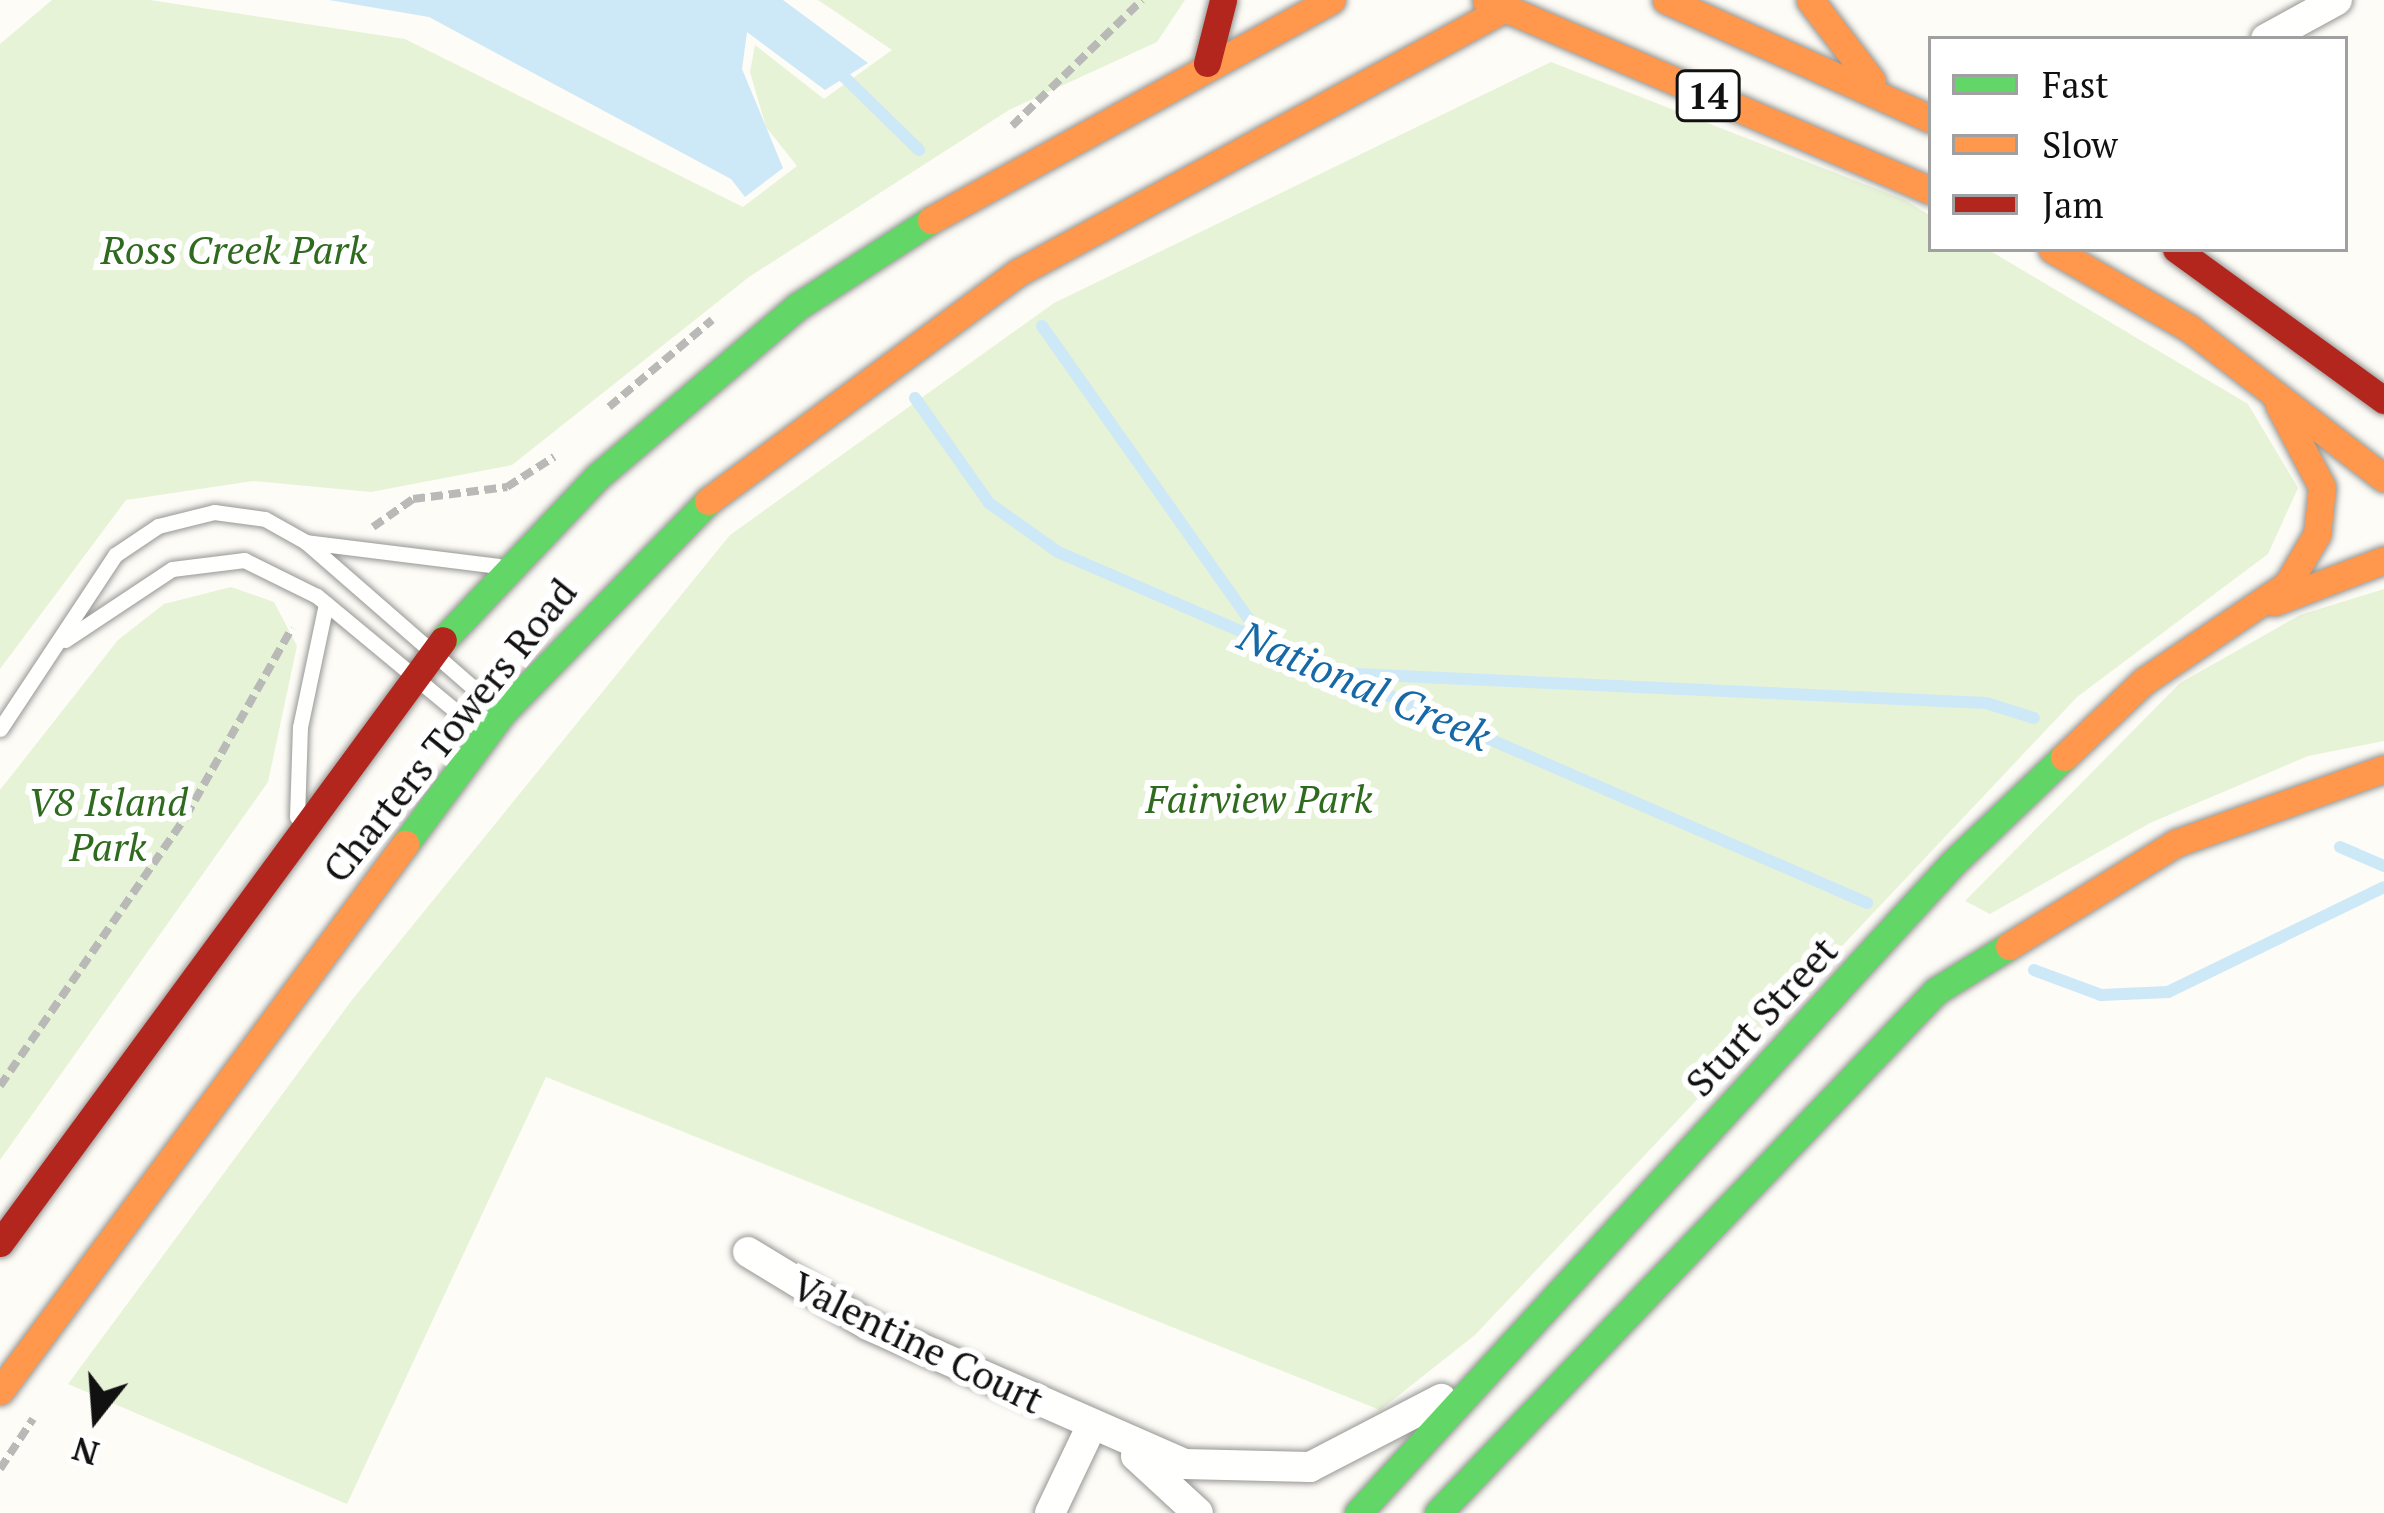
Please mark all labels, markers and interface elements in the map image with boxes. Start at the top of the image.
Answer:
legend [1928,36,2348,252]
text: Fast [2042,61,2109,108]
road number: 14 [1675,66,1741,126]
text: Slow [2042,121,2118,168]
text: Jam [2042,181,2104,228]
park label: Ross Creek Park [101,226,367,272]
street label: Charters Towers Road [312,569,586,891]
water label: National Creek [1231,609,1499,761]
park label: Fairview Park [1146,775,1372,821]
park label: V8 Island Park [28,779,188,870]
street label: Sturt Street [1675,927,1847,1105]
street label: Valentine Court [785,1261,1051,1423]
north arrow [36,1357,156,1477]
text: N [67,1428,104,1476]

